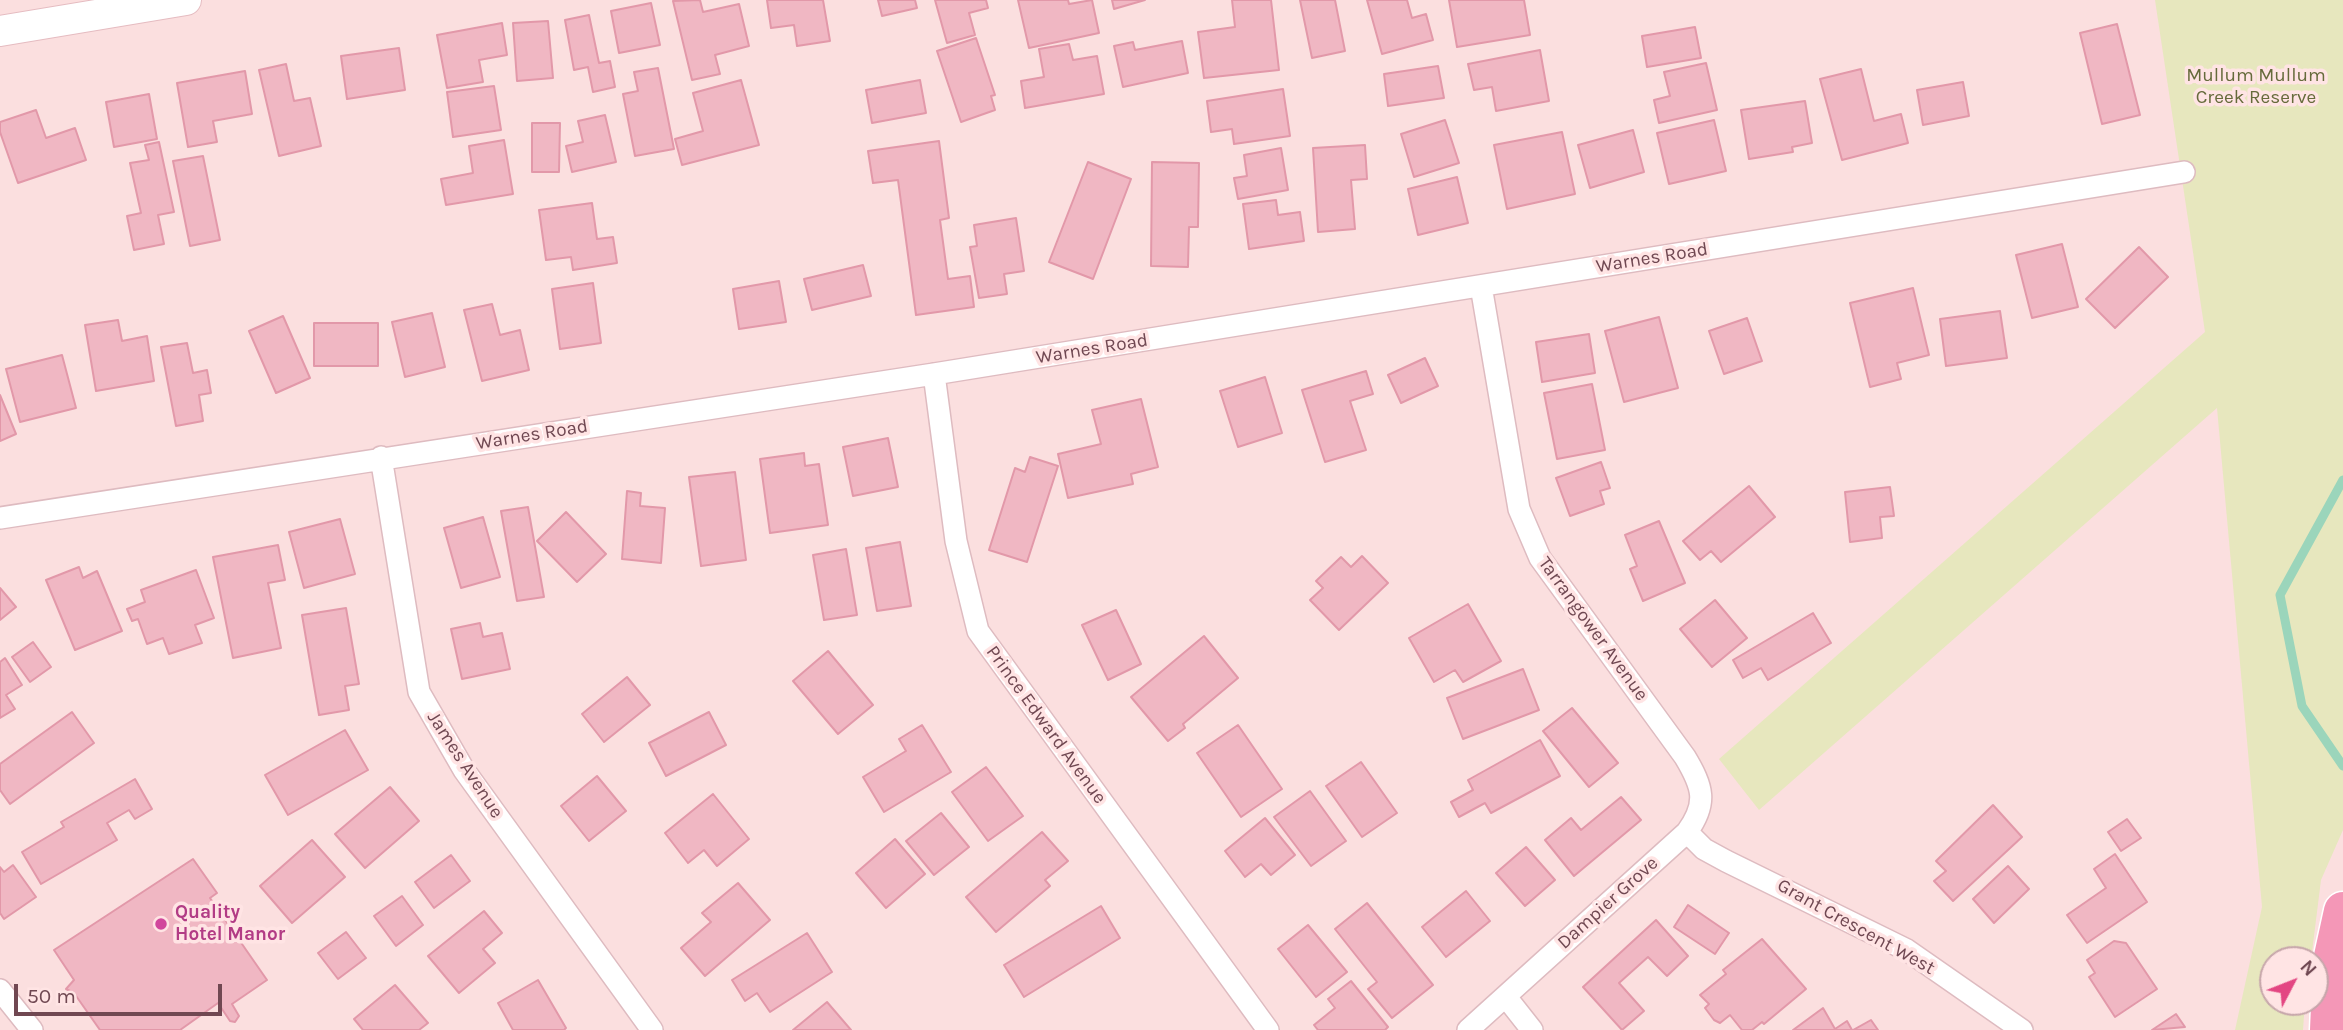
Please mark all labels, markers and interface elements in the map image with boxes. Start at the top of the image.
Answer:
park label: Mullum Mullum Creek Reserve [2186,65,2326,109]
street label: Warnes Road [1594,238,1710,278]
street label: Warnes Road [1034,329,1150,369]
street label: Warnes Road [474,415,590,455]
street label: Tarrangower Avenue [1533,553,1653,705]
street label: Prince Edward Avenue [981,641,1111,809]
street label: James Avenue [422,707,508,823]
street label: Dampier Grove [1553,852,1663,954]
street label: Grant Crescent West [1773,874,1939,980]
place label: Quality Hotel Manor [175,902,285,946]
marker: Quality Hotel Manor [153,916,169,932]
north arrow [2259,946,2329,1016]
text: N [2295,956,2321,981]
scale bar [18,970,226,1014]
text: 50 m [27,984,76,1008]

